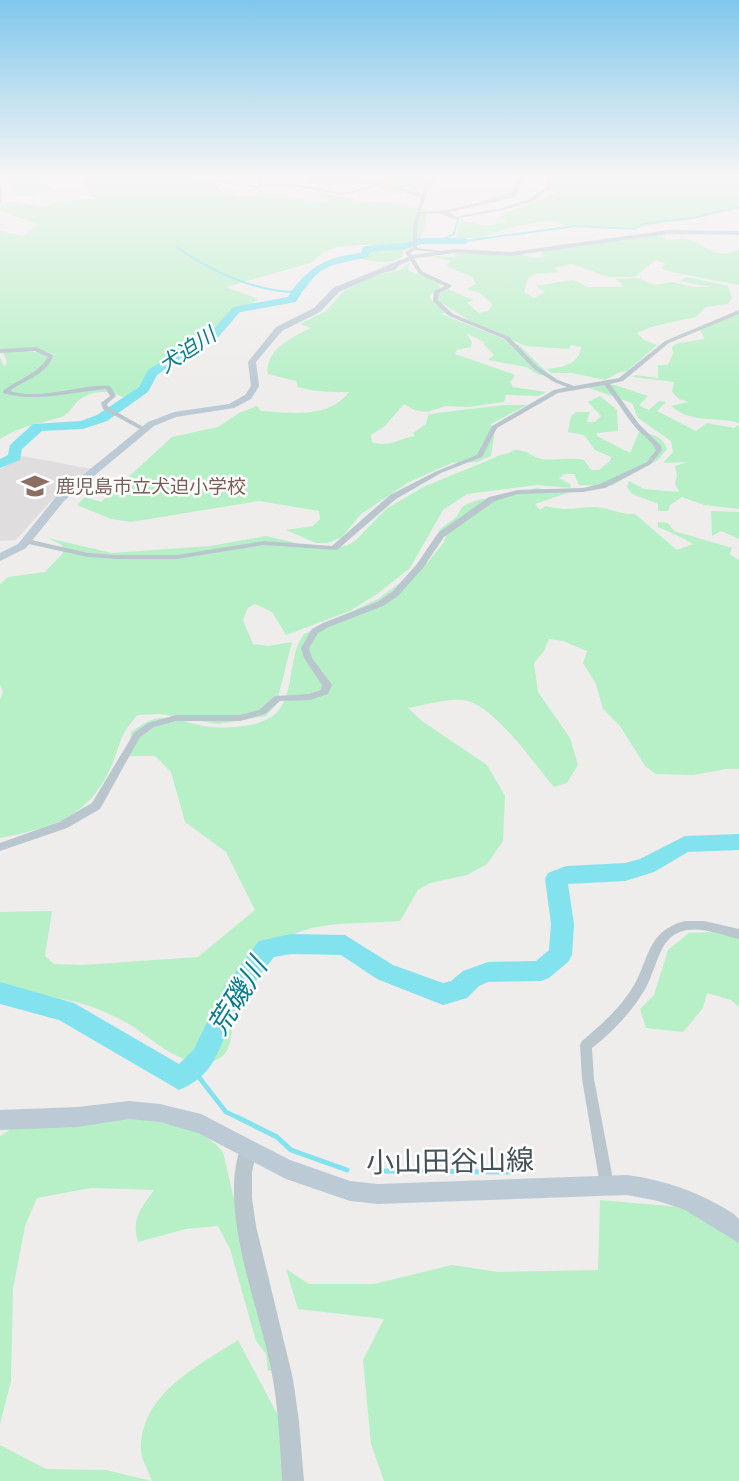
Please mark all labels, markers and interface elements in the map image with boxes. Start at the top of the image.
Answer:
water label: 犬迫川 [154,321,222,378]
school or university icon: 鹿児島市立犬迫小学校 [20,471,50,501]
place label: 鹿児島市立犬迫小学校 [56,475,246,498]
water label: 荒磯川 [200,949,275,1041]
street label: 小山田谷山線 [366,1143,534,1179]

